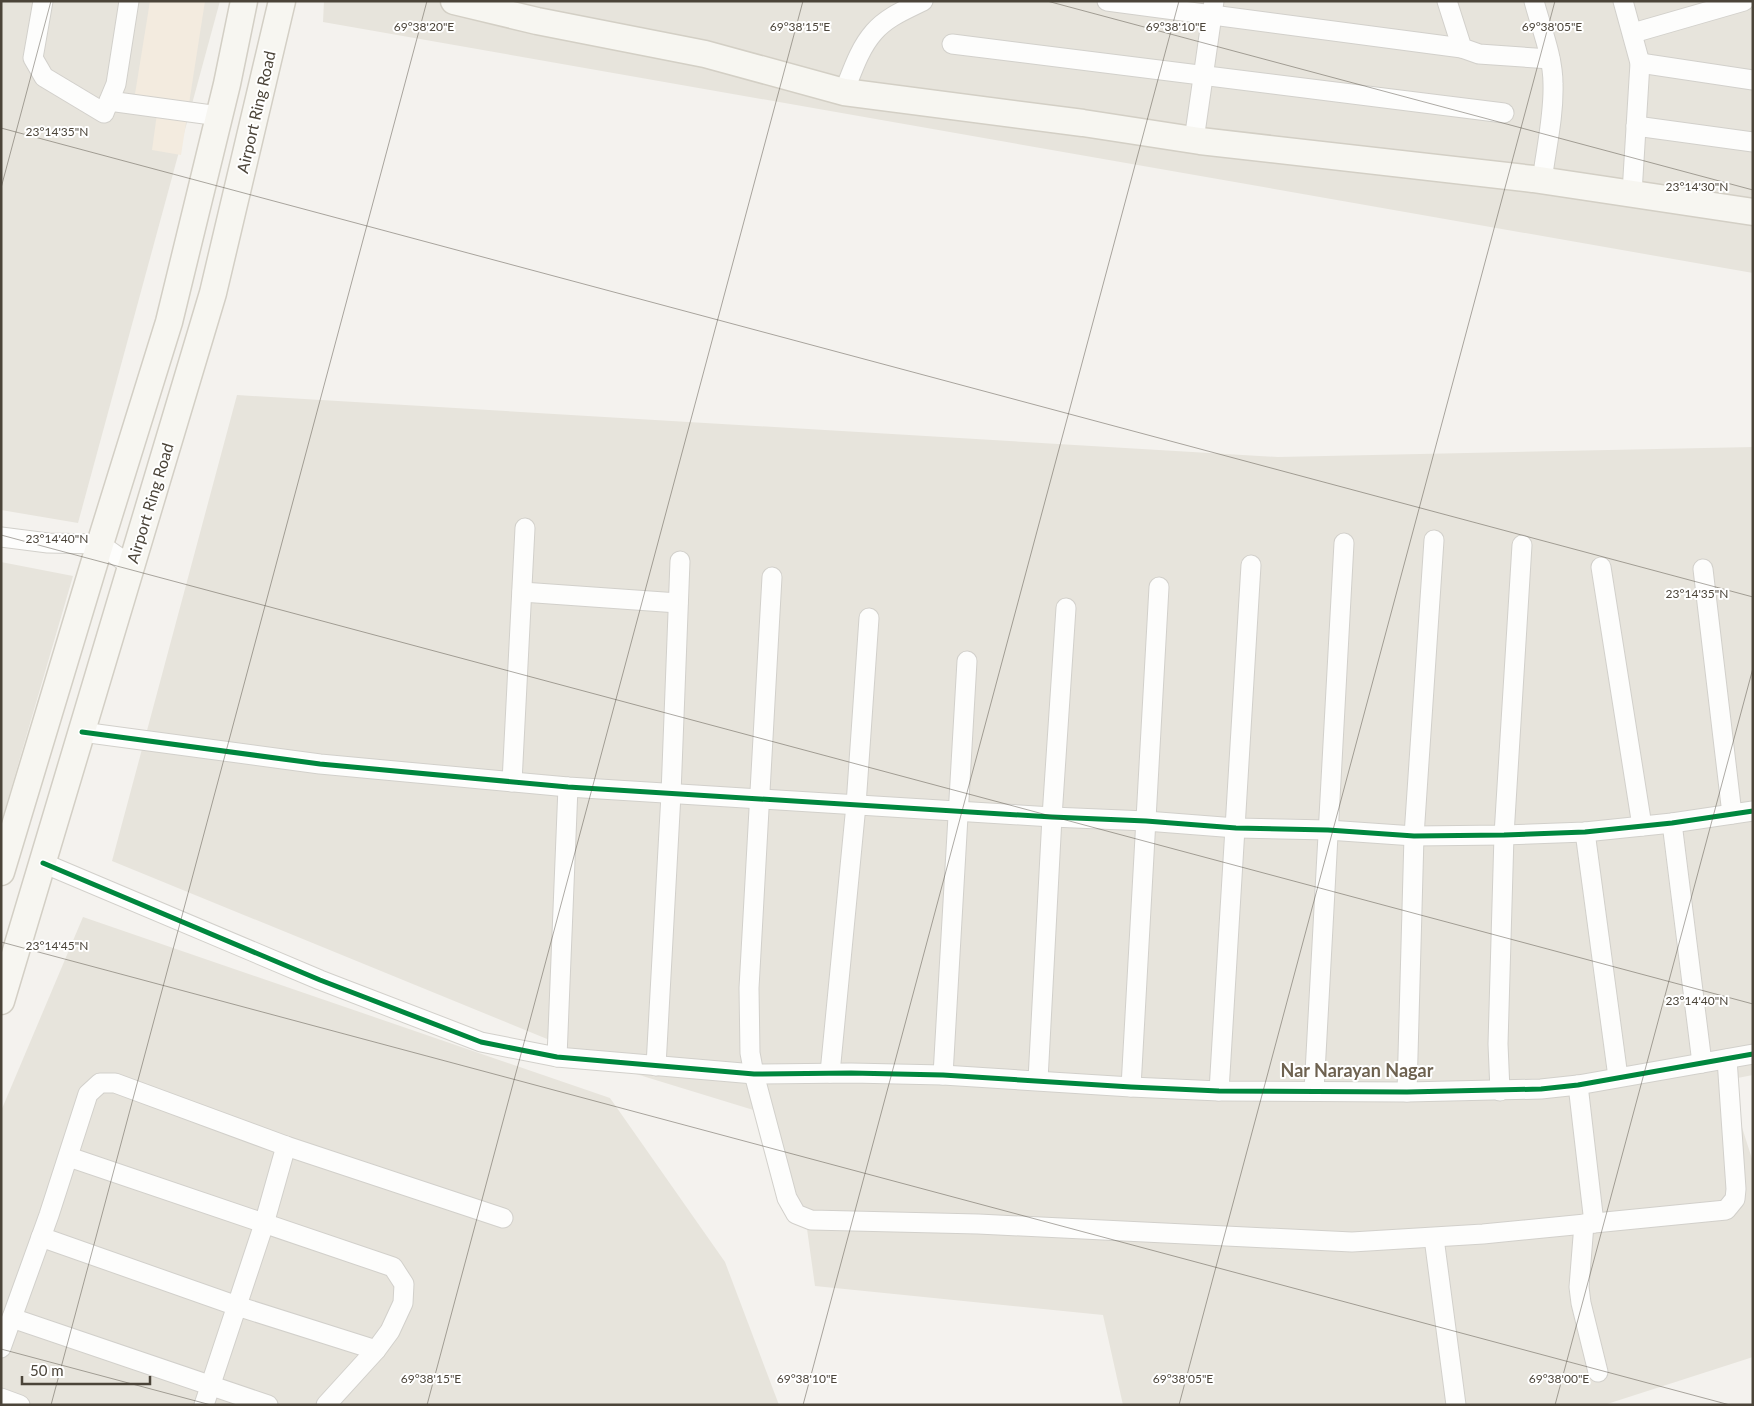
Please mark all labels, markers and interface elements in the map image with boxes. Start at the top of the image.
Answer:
text: 69°38'20"E [394,19,454,34]
text: 69°38'15"E [770,19,830,34]
text: 69°38'10"E [1146,19,1206,34]
text: 69°38'05"E [1522,19,1582,34]
street label: Airport Ring Road [232,49,279,175]
text: 23°14'35"N [26,124,88,139]
text: 23°14'30"N [1666,179,1728,194]
street label: Airport Ring Road [122,440,177,565]
text: 23°14'40"N [26,531,88,546]
text: 23°14'35"N [1666,586,1728,601]
text: 23°14'45"N [26,938,88,953]
text: 23°14'40"N [1666,993,1728,1008]
district label: Nar Narayan Nagar [1281,1059,1434,1081]
scale bar [22,1354,150,1386]
text: 50 m [30,1361,64,1379]
text: 69°38'15"E [401,1371,461,1386]
text: 69°38'10"E [777,1371,837,1386]
text: 69°38'05"E [1153,1371,1213,1386]
text: 69°38'00"E [1529,1371,1589,1386]

